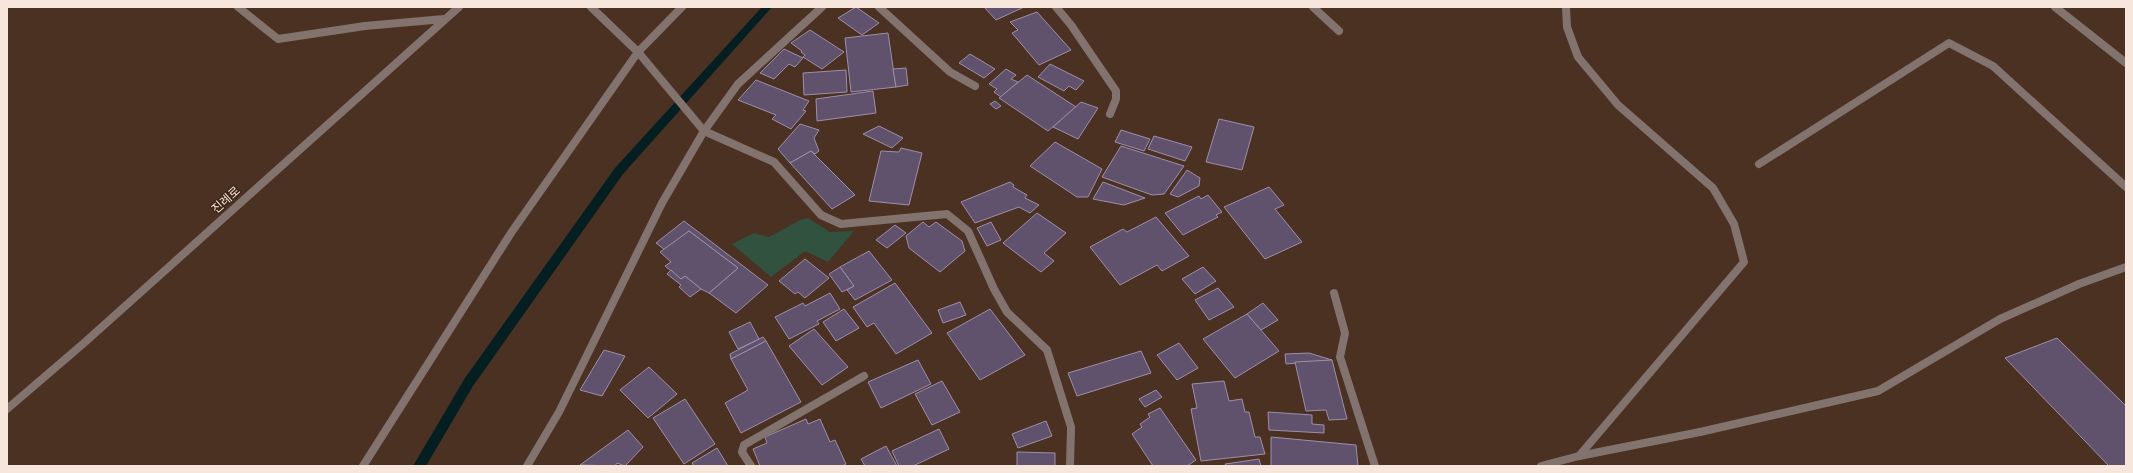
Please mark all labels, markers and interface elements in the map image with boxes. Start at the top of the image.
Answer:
street label: 진례로 [208,183,243,216]

